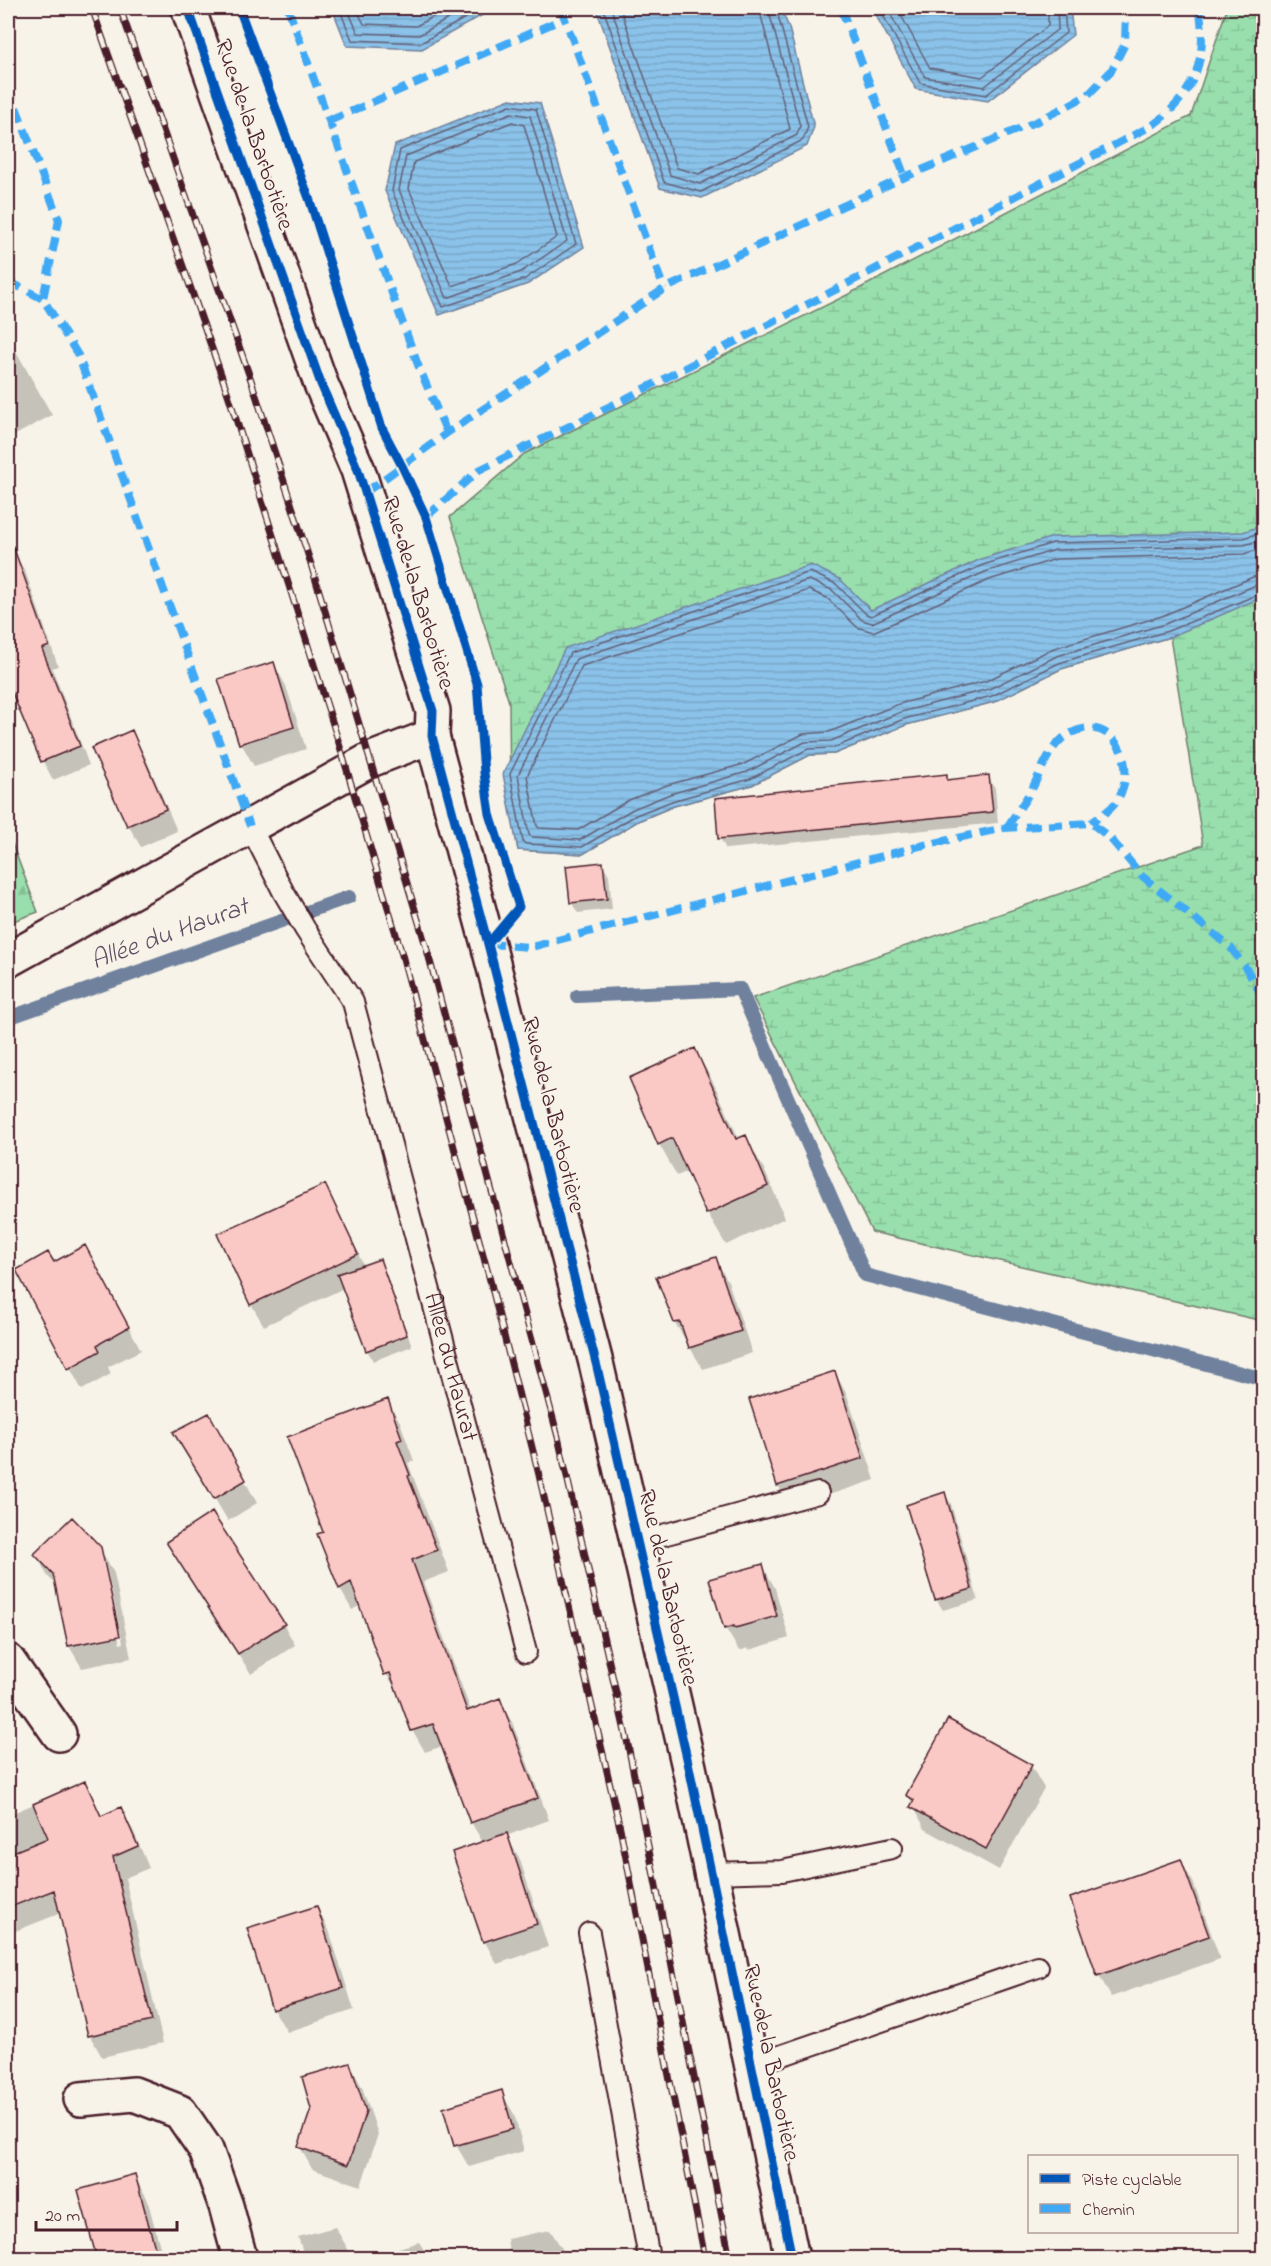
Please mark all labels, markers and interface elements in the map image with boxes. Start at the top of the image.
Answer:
street label: Rue de la Barbotière [204,35,302,235]
street label: Rue de la Barbotière [371,492,463,694]
water label: Allée du Haurat [86,888,256,981]
street label: Rue de la Barbotière [511,1014,593,1216]
street label: Allée du Haurat [414,1289,487,1445]
street label: Rue de la Barbotière [627,1487,707,1690]
street label: Rue de la Barbotière [732,1962,808,2165]
legend [1028,2155,1238,2233]
text: Piste cyclable [1082,2168,1183,2194]
scale bar [36,2194,177,2232]
text: Chemin [1082,2198,1135,2224]
text: 20 m [45,2204,80,2230]

